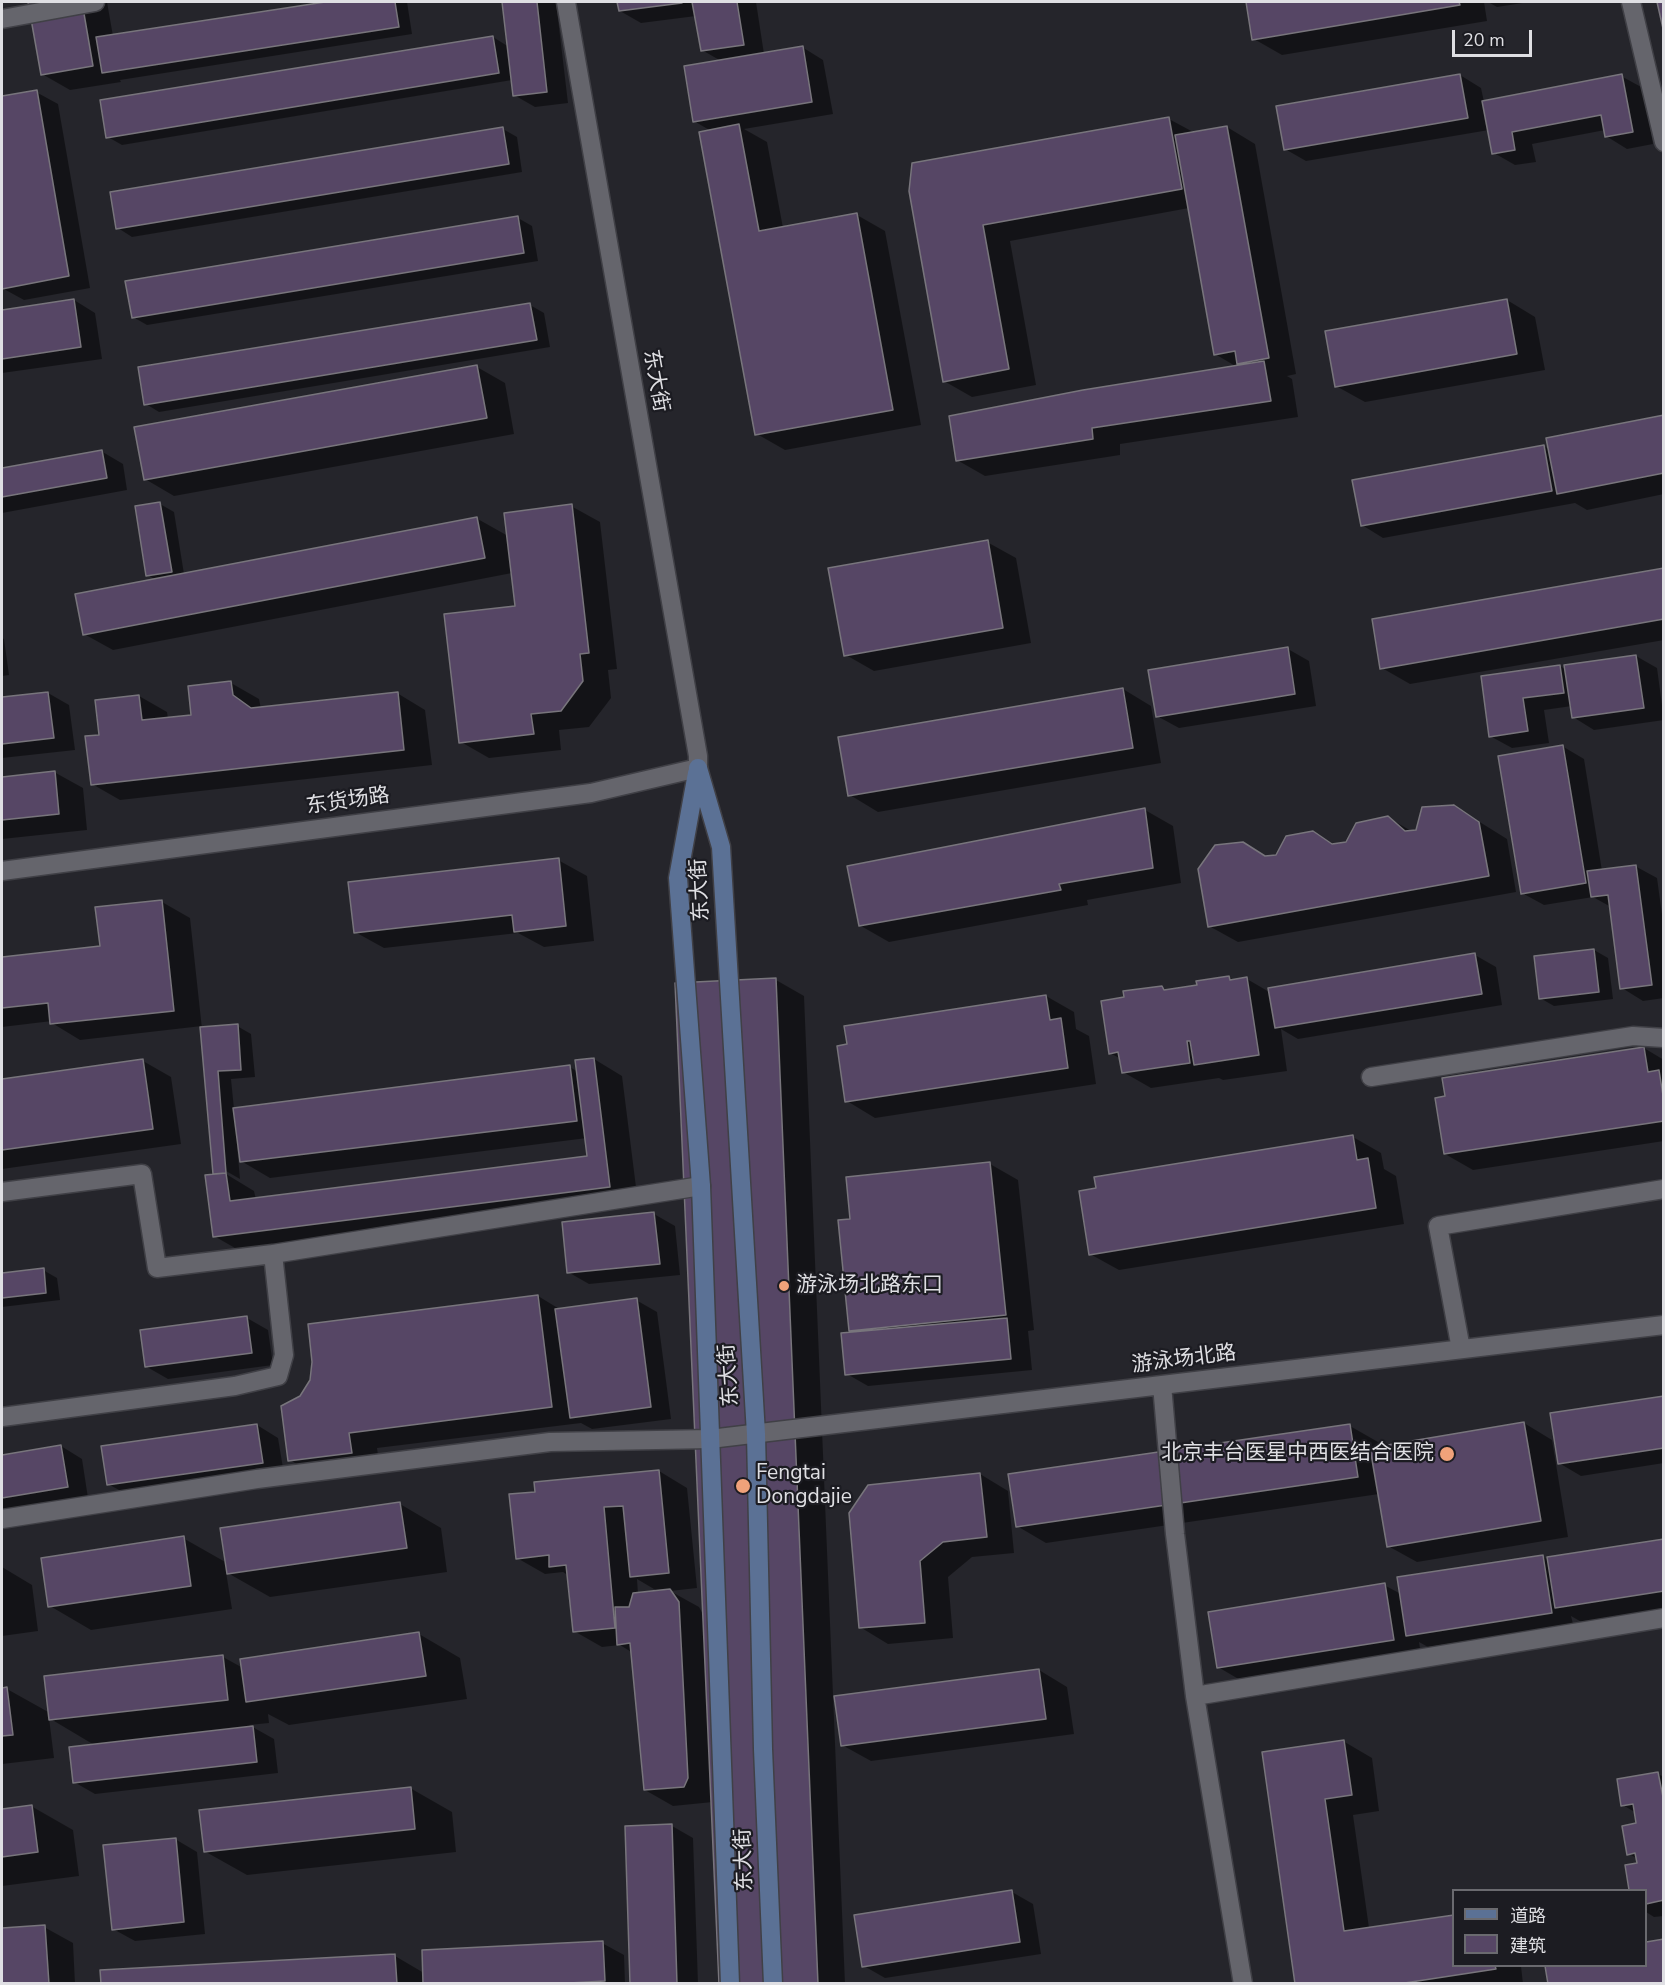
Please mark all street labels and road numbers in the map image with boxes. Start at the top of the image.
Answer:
street label: 东大街 [637,348,673,414]
street label: 东货场路 [305,784,391,820]
street label: 东大街 [687,858,715,922]
street label: 游泳场北路 [1130,1341,1238,1379]
street label: 东大街 [715,1343,745,1407]
street label: 东大街 [731,1828,759,1892]

